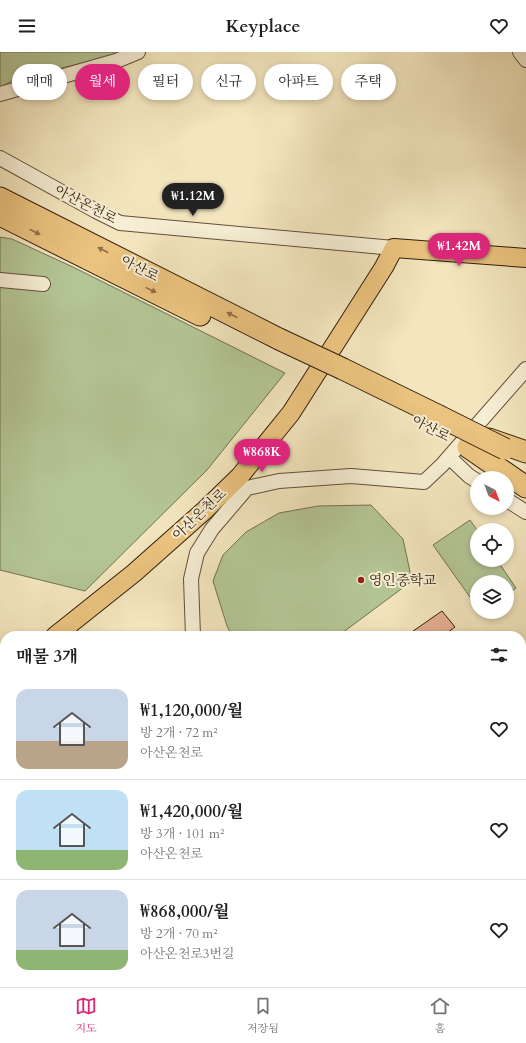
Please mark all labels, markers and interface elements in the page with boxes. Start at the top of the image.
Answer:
text: Keyplace [226,14,300,39]
icon: menu [16,15,38,37]
icon: heart [488,15,510,37]
chip: 매매 [12,64,67,100]
chip: 월세 [75,64,130,100]
chip: 필터 [138,64,193,100]
chip: 신규 [201,64,256,100]
chip: 아파트 [264,64,333,100]
chip: 주택 [341,64,396,100]
street label: 아산온천로 [51,181,121,228]
pin: ₩1.12M [160,183,226,217]
text: ₩1.12M [171,187,215,205]
one-way arrow [29,229,41,235]
pin: ₩1.42M [426,233,492,267]
text: ₩1.42M [437,237,481,255]
one-way arrow [98,247,109,253]
street label: 아산로 [117,251,163,286]
one-way arrow [145,287,157,294]
one-way arrow [226,312,238,318]
street label: 아산로 [408,411,454,446]
pin: ₩868K [234,439,290,473]
text: ₩868K [243,443,281,461]
north arrow [470,471,514,515]
map controls [470,471,514,619]
street label: 아산온천로 [168,484,231,544]
button: locate [470,523,514,567]
place label: 영인중학교 [369,571,437,590]
marker: 영인중학교 [356,575,366,585]
button: layers [470,575,514,619]
icon: filters [488,644,510,666]
text: 매물 3개 [16,645,79,668]
text: ₩1,120,000/월 [140,699,243,722]
icon: home [48,705,96,753]
icon: heart [488,718,510,740]
text: 방 2개 · 72 m² [140,724,218,742]
text: 아산온천로 [140,744,203,762]
text: ₩1,420,000/월 [140,800,243,823]
icon: home [48,806,96,854]
icon: heart [488,819,510,841]
text: 방 3개 · 101 m² [140,825,224,843]
text: 아산온천로 [140,845,203,863]
text: ₩868,000/월 [140,900,230,923]
icon: home [48,906,96,954]
icon: heart [488,919,510,941]
text: 방 2개 · 70 m² [140,925,218,943]
text: 아산온천로3번길 [140,945,235,963]
tab: 지도 [75,995,97,1036]
tab: 저장됨 [247,995,279,1036]
tab: 홈 [429,995,451,1036]

